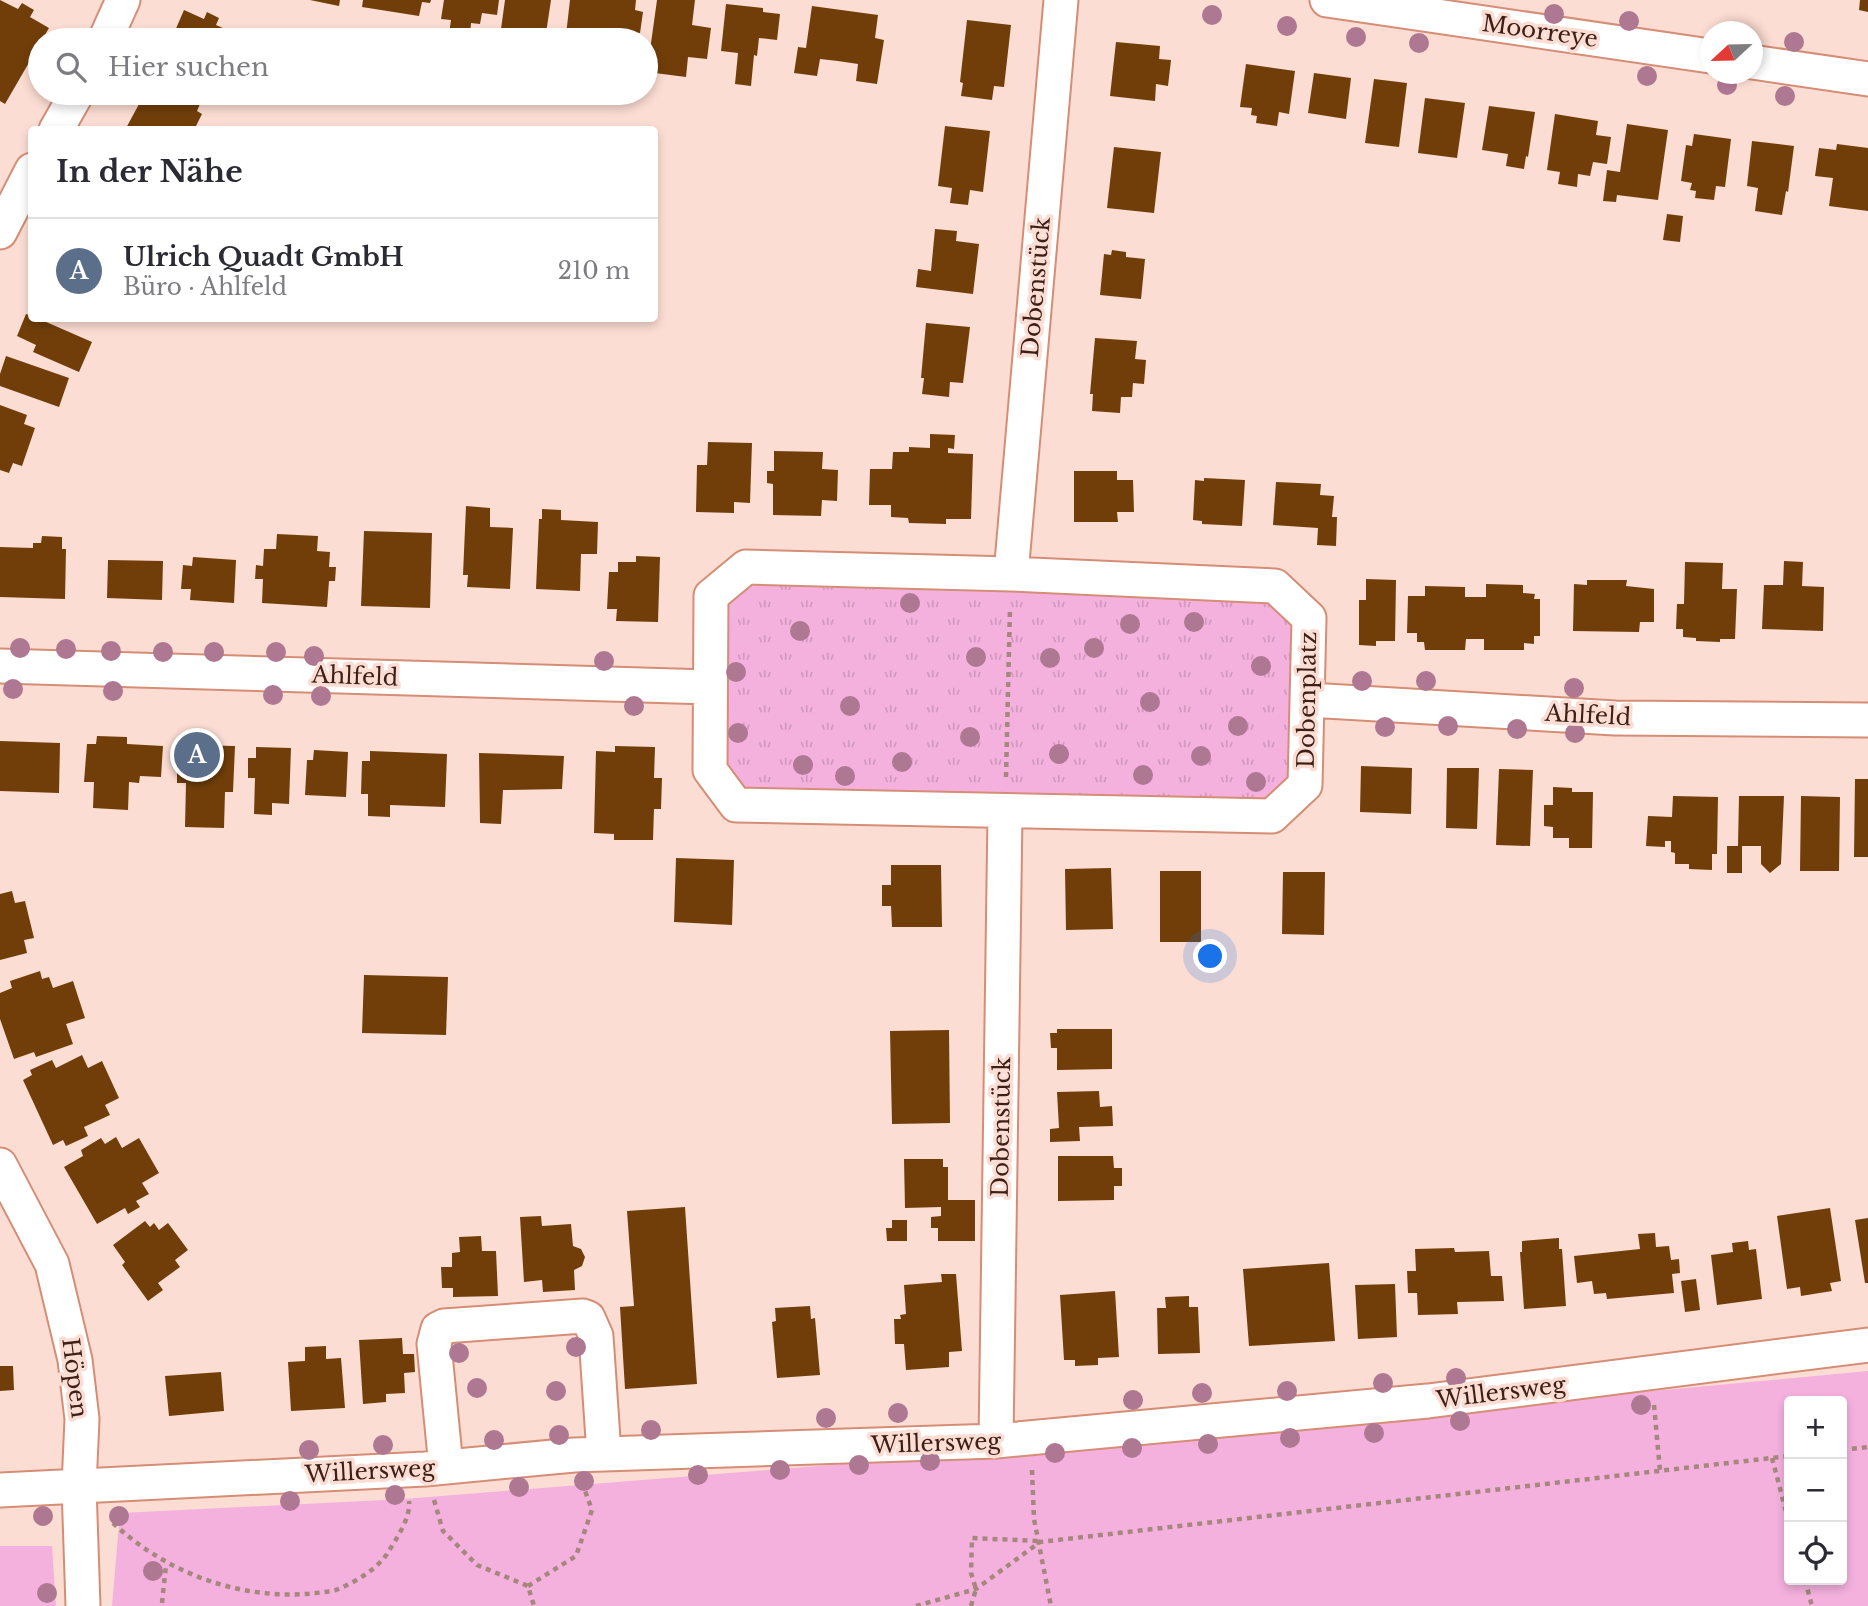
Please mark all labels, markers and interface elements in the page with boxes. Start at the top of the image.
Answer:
street label: Moorreye [1480,9,1600,53]
north arrow [1700,21,1763,84]
search box [28,28,658,105]
icon: search [52,48,90,86]
text: Hier suchen [108,51,269,83]
text: In der Nähe [56,153,243,190]
street label: Dobenstück [1016,215,1056,358]
text: Ulrich Quadt GmbH [123,241,404,273]
text: A [70,257,88,285]
text: 210 m [558,257,630,285]
text: Büro · Ahlfeld [123,273,287,301]
street label: Dobenplatz [1292,631,1322,769]
street label: Ahlfeld [310,660,399,692]
street label: Ahlfeld [1543,699,1632,731]
pin: A [174,729,220,781]
your location [1193,939,1227,973]
street label: Dobenstück [986,1056,1016,1197]
street label: Höpen [56,1336,94,1420]
street label: Willersweg [1434,1370,1568,1414]
map controls [1784,1396,1847,1585]
button: + [1784,1396,1847,1459]
street label: Willersweg [869,1427,1002,1459]
street label: Willersweg [303,1454,436,1488]
button: − [1784,1459,1847,1522]
button: locate [1784,1522,1847,1585]

